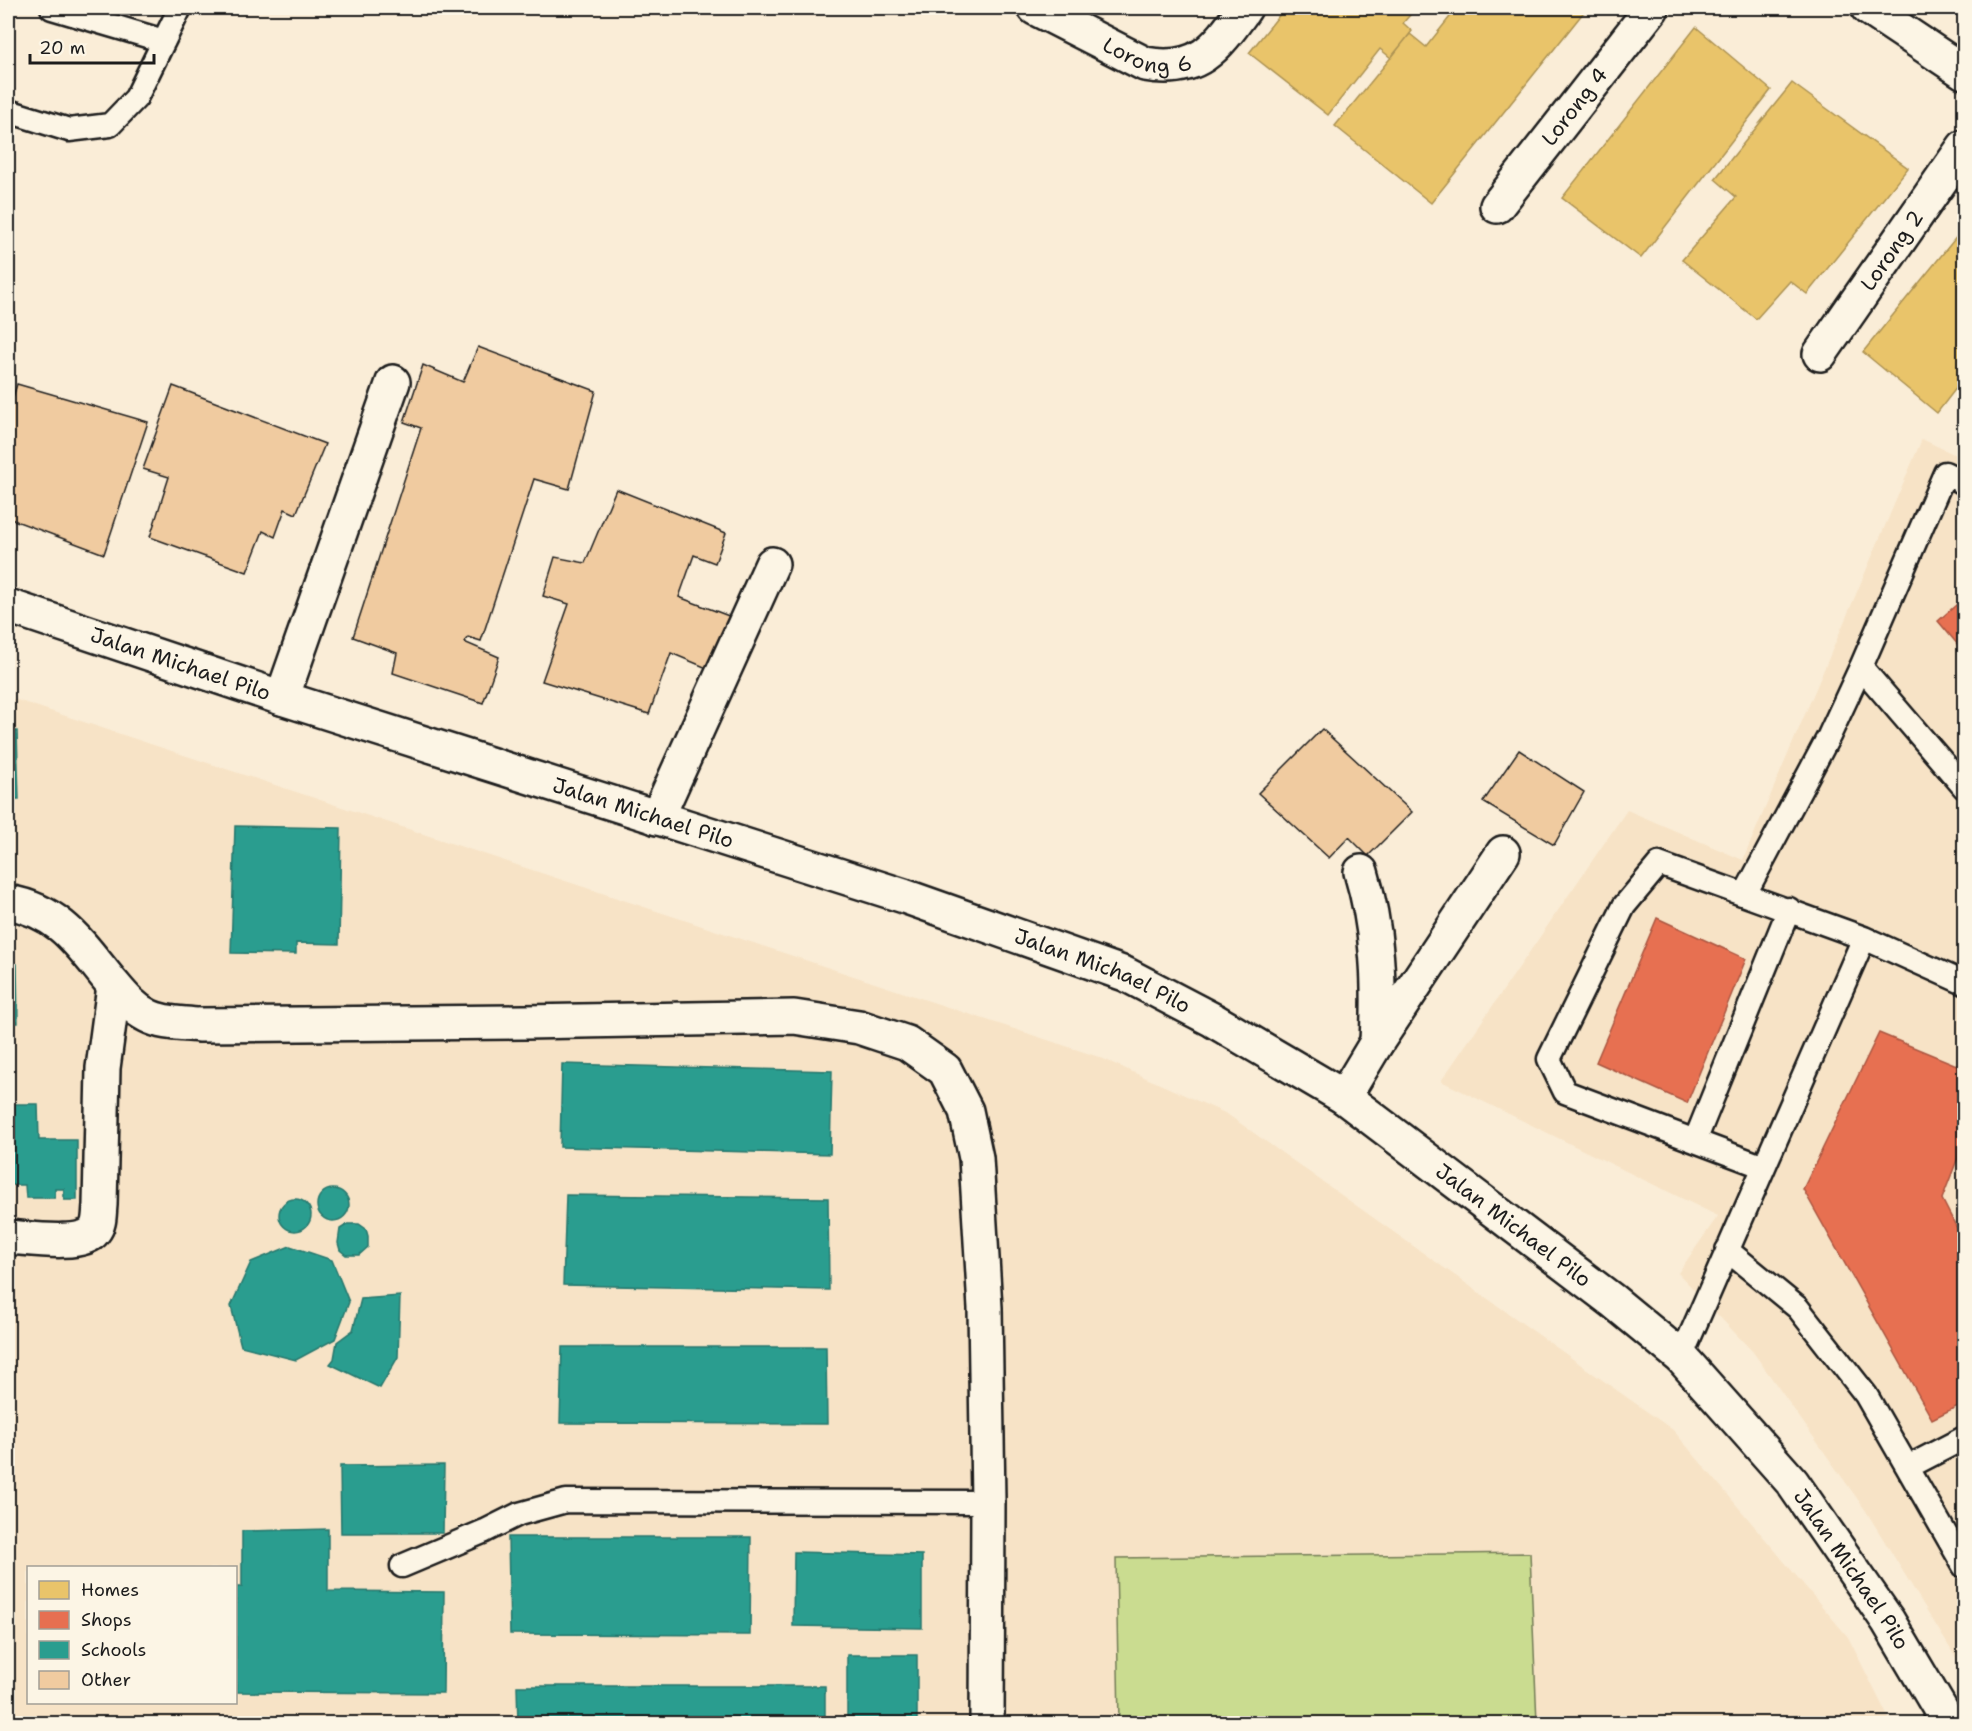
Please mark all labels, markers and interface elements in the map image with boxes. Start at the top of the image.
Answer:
scale bar [30,27,154,65]
street label: Lorong 6 [1098,31,1195,80]
text: 20 m [39,36,85,60]
street label: Lorong 4 [1535,62,1614,152]
street label: Lorong 2 [1854,205,1930,297]
street label: Jalan Michael Pilo [87,621,274,707]
street label: Jalan Michael Pilo [549,771,737,855]
street label: Jalan Michael Pilo [1011,922,1195,1020]
street label: Jalan Michael Pilo [1430,1157,1597,1294]
street label: Jalan Michael Pilo [1787,1483,1916,1655]
legend [27,1566,237,1704]
text: Homes [81,1578,139,1602]
text: Shops [81,1608,132,1632]
text: Schools [81,1638,147,1662]
text: Other [81,1668,131,1692]

